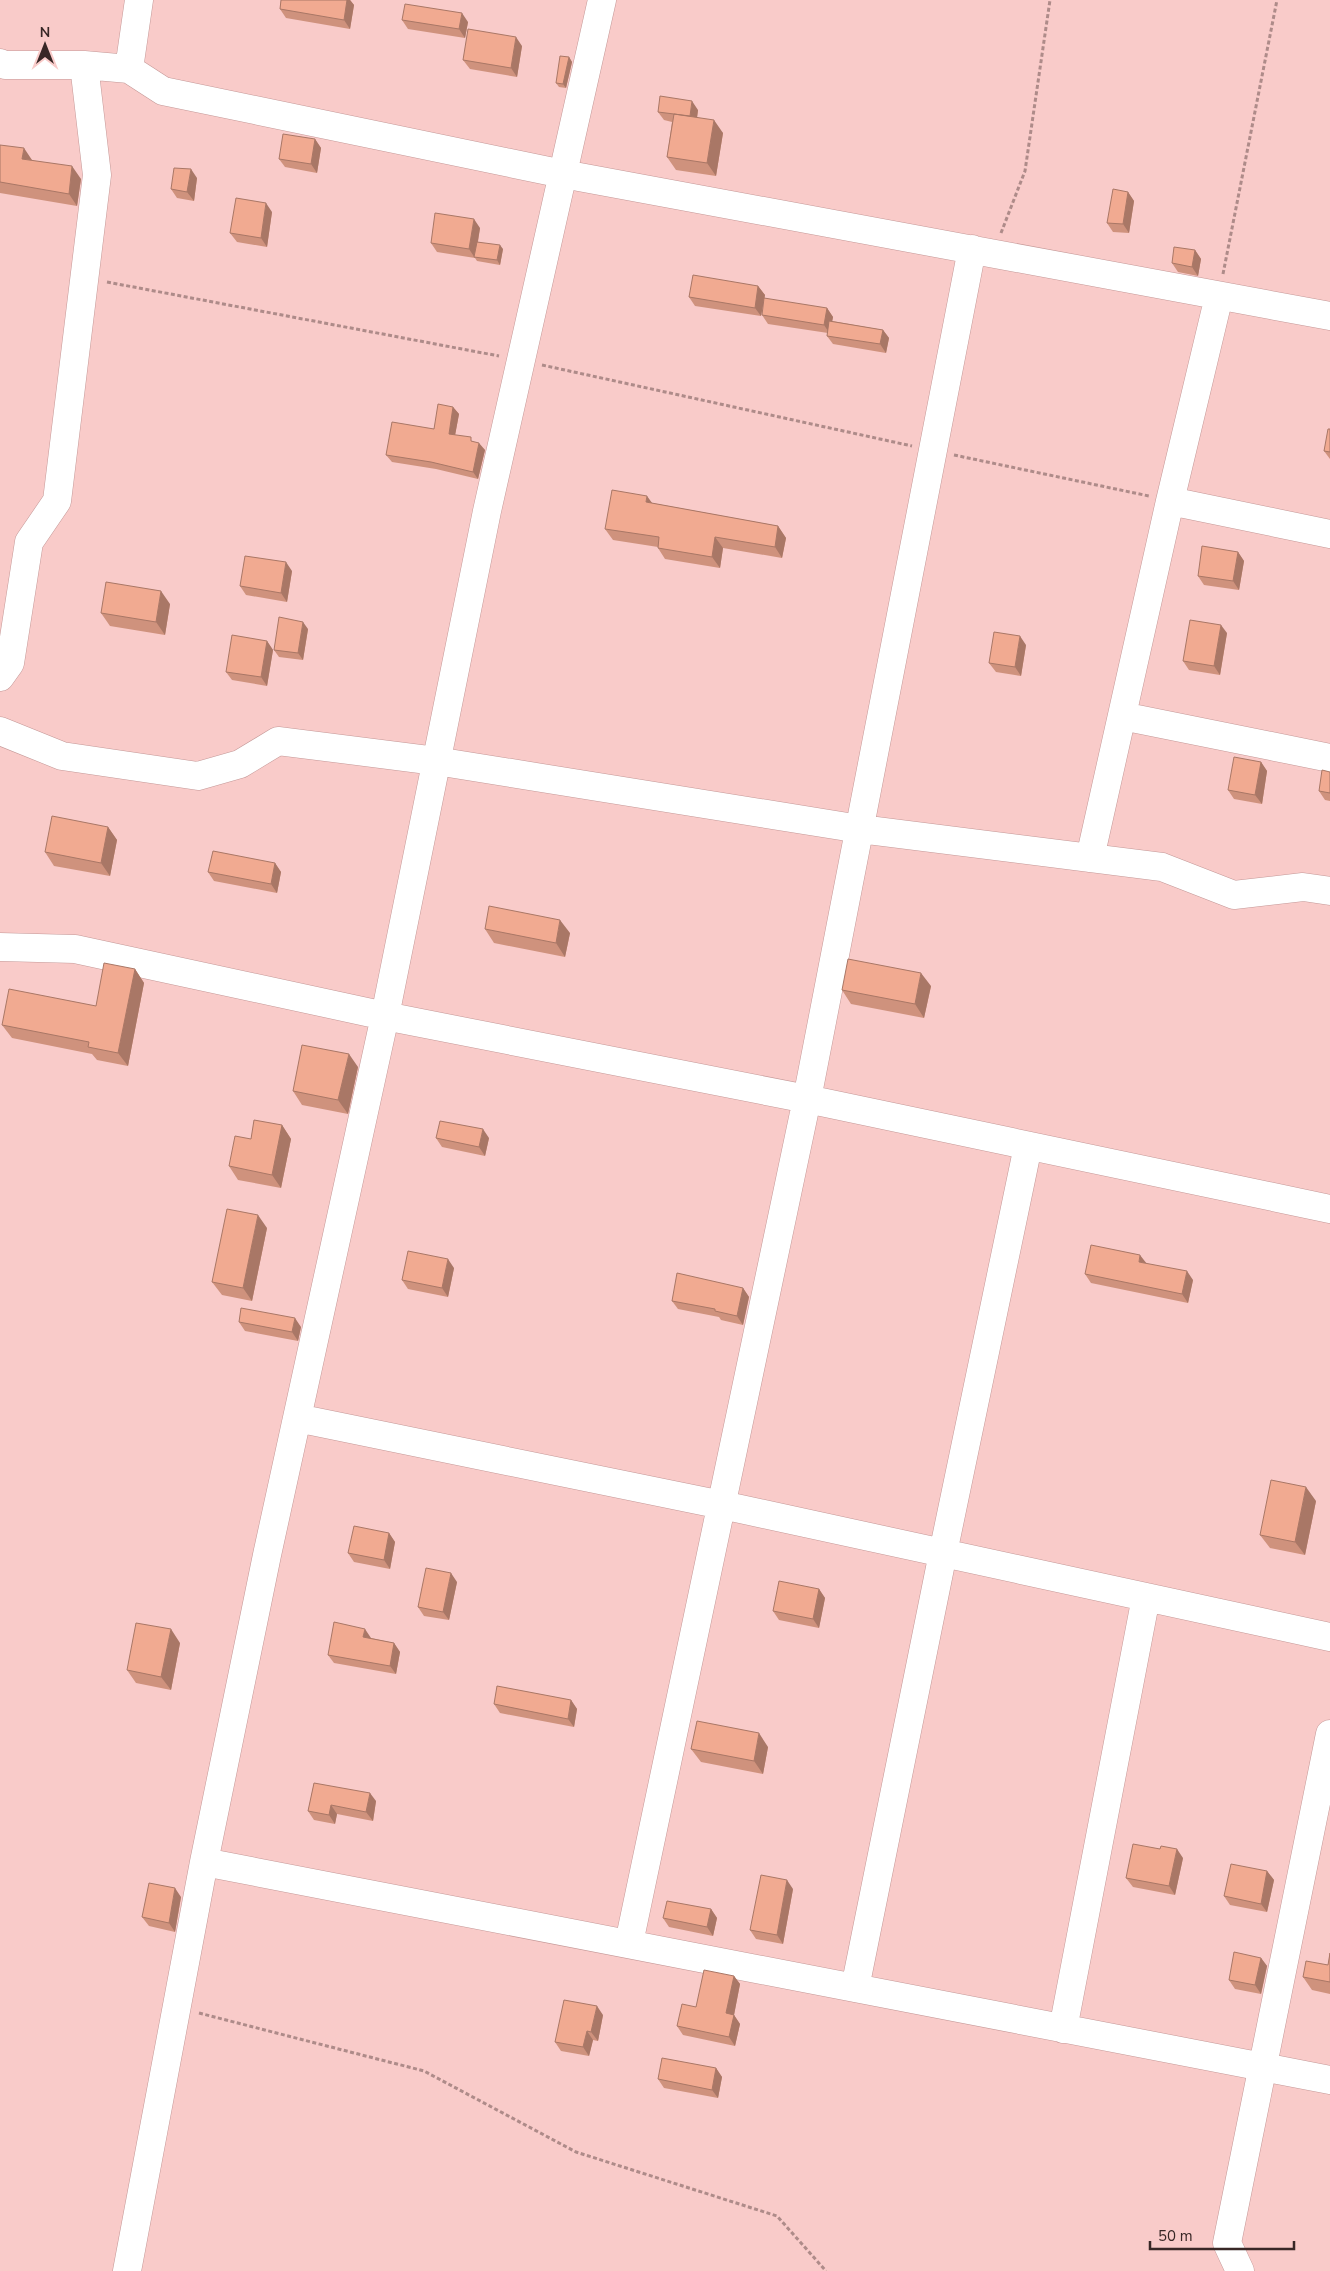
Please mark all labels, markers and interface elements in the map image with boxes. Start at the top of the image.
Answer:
north arrow [20,20,70,70]
text: N [40,23,50,42]
scale bar [1150,2218,1294,2250]
text: 50 m [1158,2226,1193,2246]

